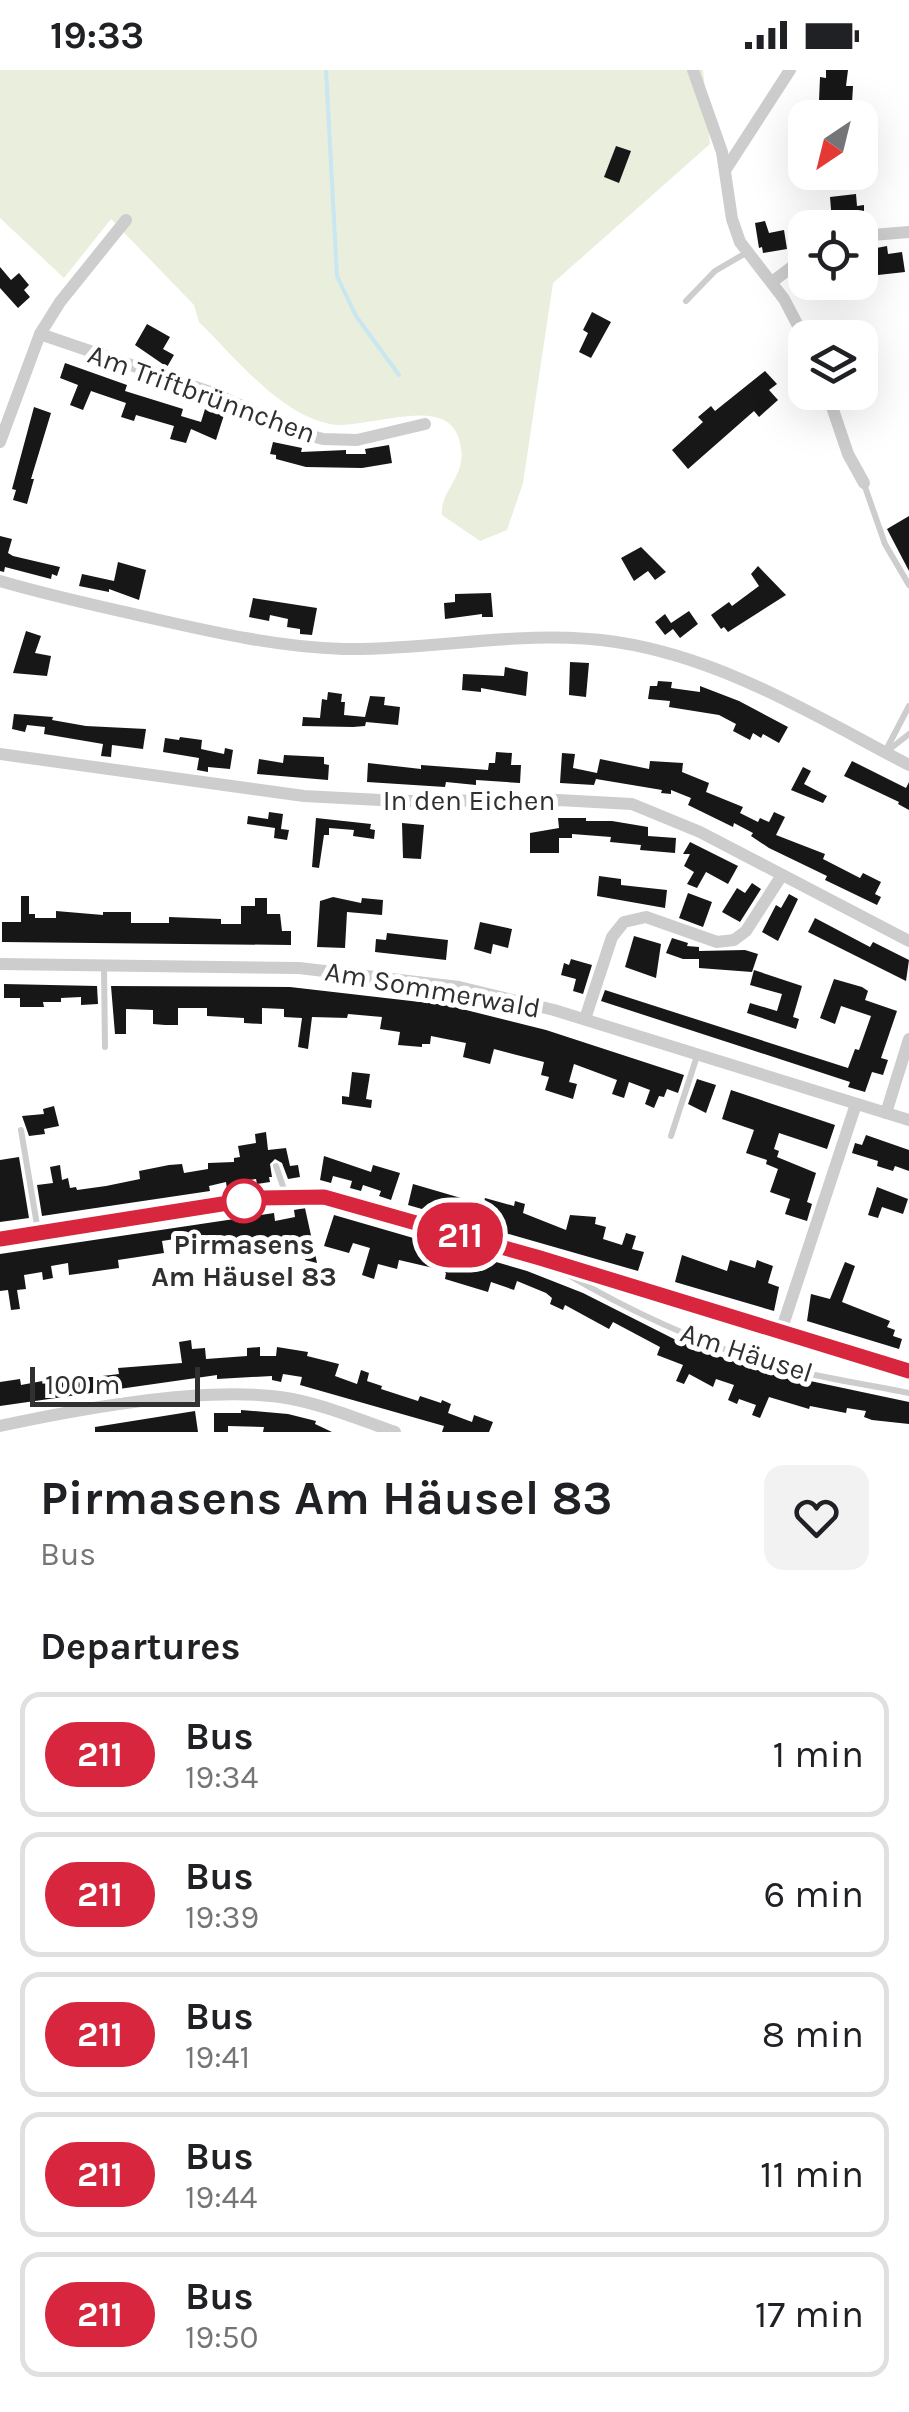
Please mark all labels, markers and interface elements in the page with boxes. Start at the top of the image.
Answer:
text: 19:33 [50,13,144,58]
north arrow [788,100,878,190]
map controls [788,100,878,410]
button: locate [788,210,878,300]
button: layers [788,320,878,410]
street label: Am Triftbrünnchen [84,337,320,450]
street label: In den Eichen [383,784,555,817]
street label: Am Sommerwald [323,954,543,1025]
marker: Pirmasens Am Häusel 83 [223,1180,265,1222]
line badge: 211 [402,1202,518,1268]
text: 211 [437,1215,483,1256]
place label: Pirmasens Am Häusel 83 [151,1228,337,1293]
street label: Am Häusel [677,1316,817,1389]
scale bar [30,1362,200,1406]
text: 100 m [45,1368,120,1401]
button: heart [764,1465,869,1570]
text: Pirmasens Am Häusel 83 [40,1470,612,1526]
text: Bus [40,1536,96,1573]
text: Departures [40,1624,240,1669]
text: Bus [185,1714,254,1759]
text: 1 min [773,1732,864,1777]
text: 211 [77,1734,123,1775]
text: 19:34 [185,1759,258,1796]
text: Bus [185,1854,254,1899]
text: 6 min [763,1872,864,1917]
text: 211 [77,1874,123,1915]
text: 19:39 [185,1899,259,1936]
text: Bus [185,1994,254,2039]
text: 8 min [762,2012,864,2057]
text: 211 [77,2014,123,2055]
text: 19:41 [185,2039,250,2076]
text: Bus [185,2134,254,2179]
text: 11 min [760,2152,864,2197]
text: 211 [77,2154,123,2195]
text: 19:44 [185,2179,257,2216]
text: Bus [185,2274,254,2319]
text: 17 min [755,2292,864,2337]
text: 211 [77,2294,123,2335]
text: 19:50 [185,2319,259,2356]

